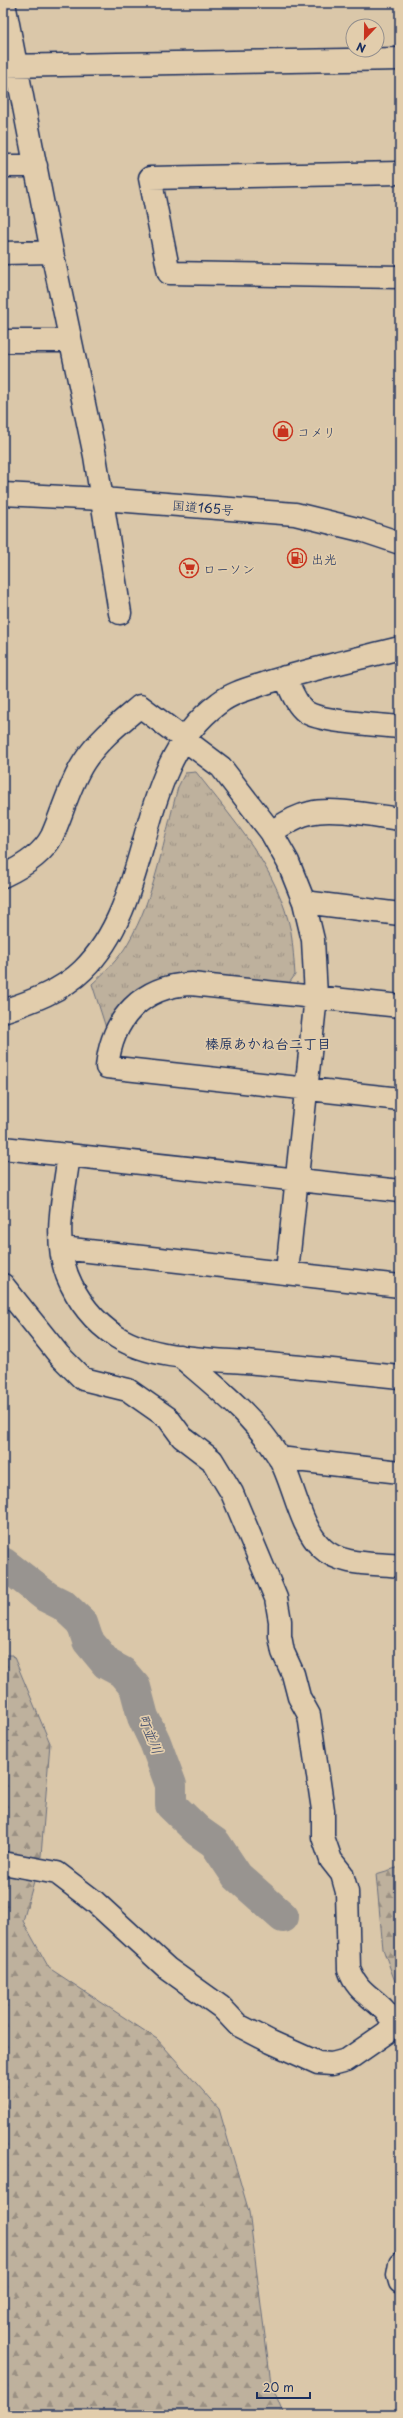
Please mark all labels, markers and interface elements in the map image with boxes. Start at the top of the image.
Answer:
north arrow [345,18,385,58]
text: N [354,38,368,57]
shop icon: コメリ [272,420,294,442]
place label: コメリ [297,422,336,441]
street label: 国道165号 [171,495,235,519]
fuel station icon: 出光 [286,547,308,569]
place label: 出光 [311,549,337,568]
supermarket icon: ローソン [178,557,200,579]
place label: ローソン [203,559,255,578]
district label: 榛原あかね台二丁目 [205,1033,331,1054]
water label: 町並川 [133,1711,169,1757]
scale bar [257,2374,310,2400]
text: 20 m [263,2378,294,2396]

